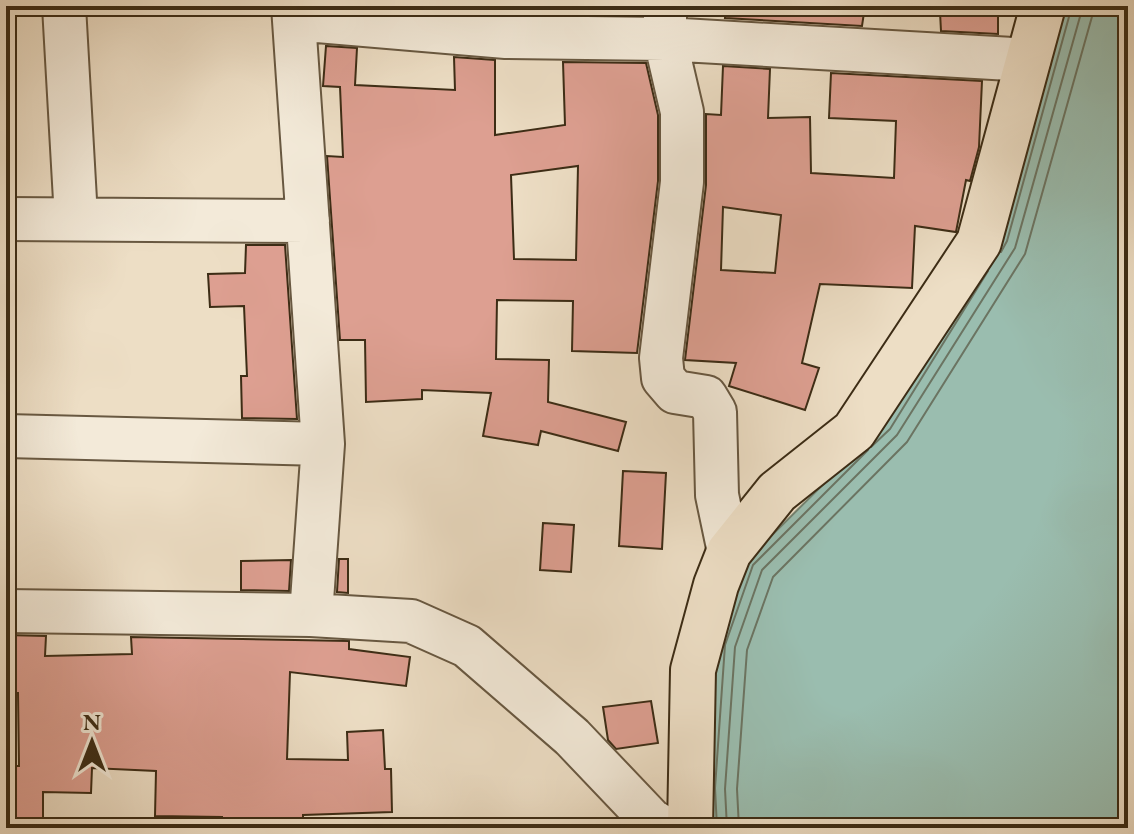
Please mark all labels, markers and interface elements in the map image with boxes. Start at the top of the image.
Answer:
north arrow [52,702,132,782]
text: N [83,708,101,737]

